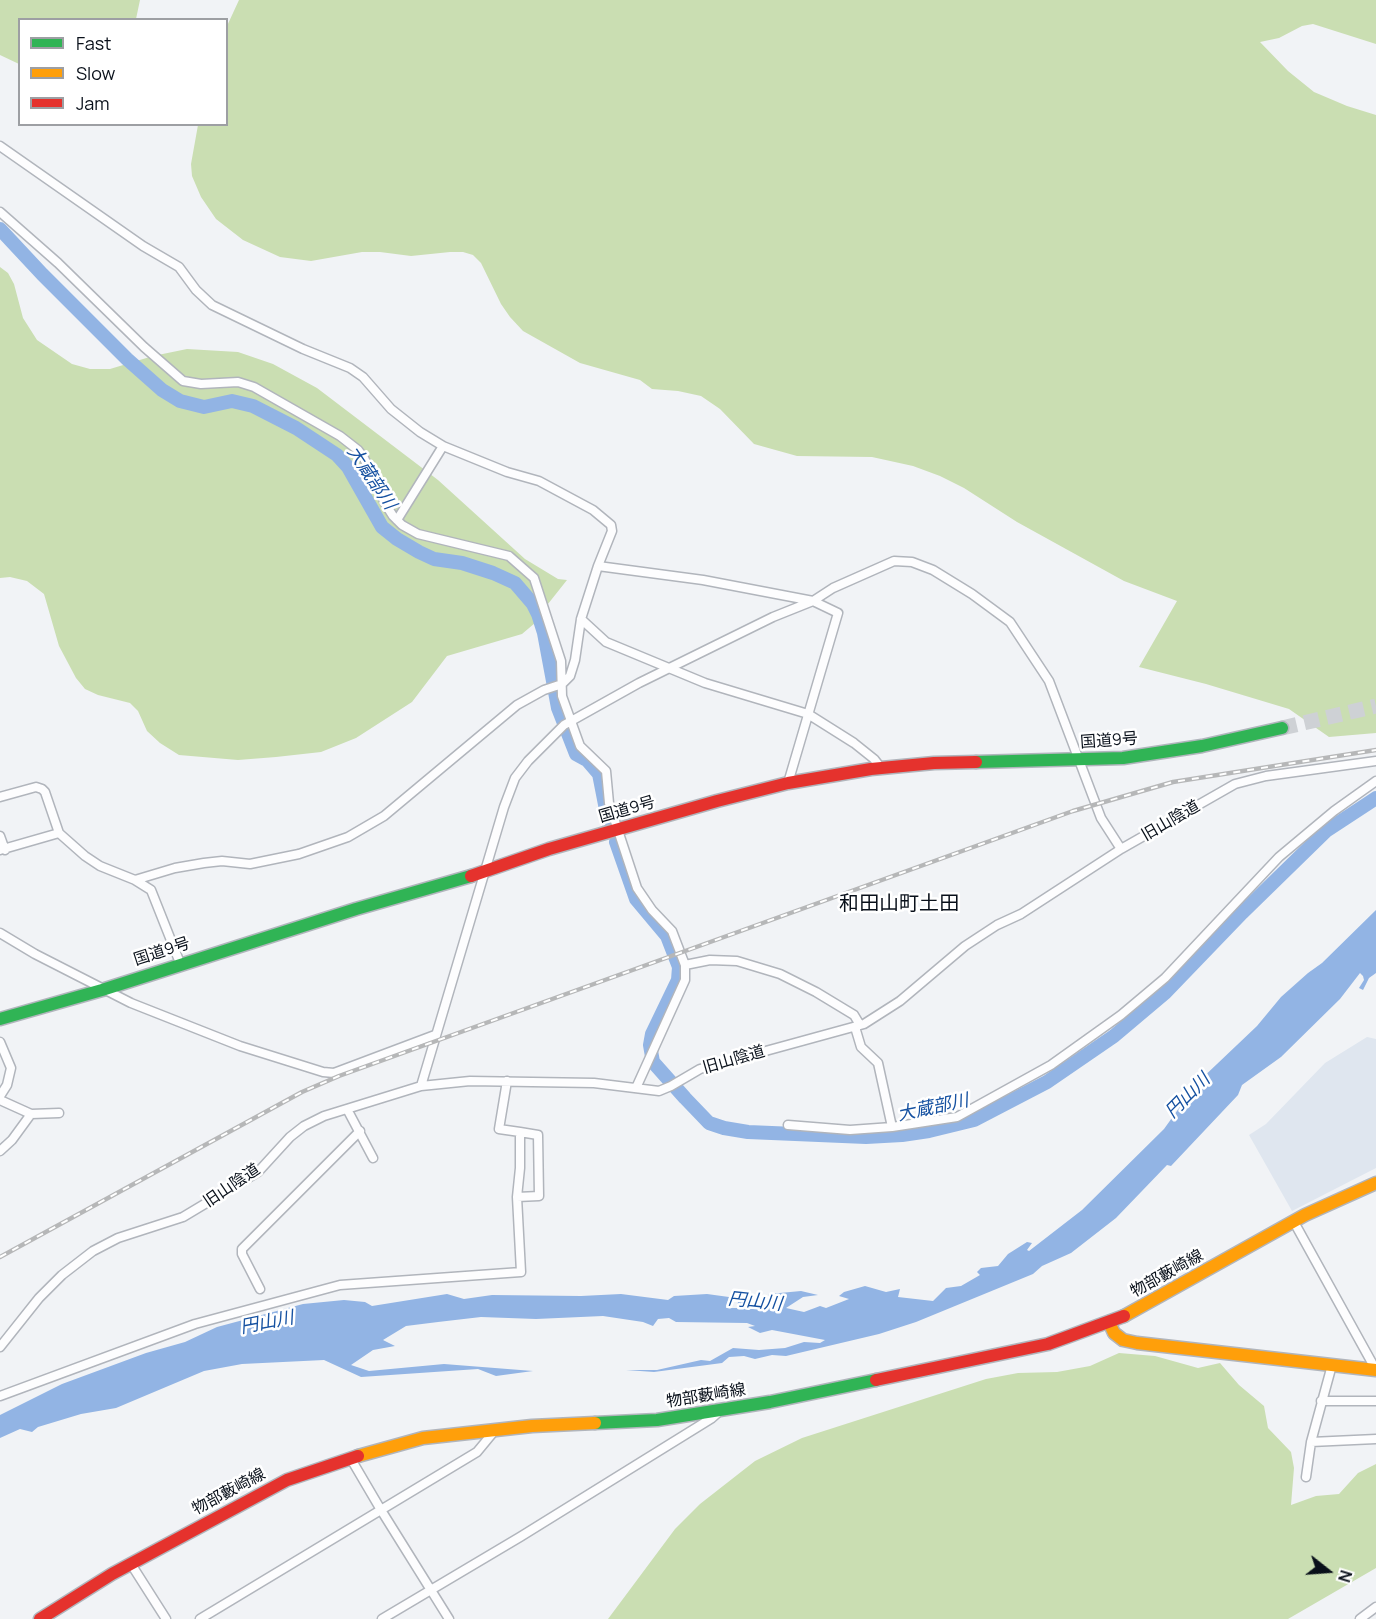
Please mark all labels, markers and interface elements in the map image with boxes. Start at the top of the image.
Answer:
legend [18,18,228,126]
text: Fast [76,31,111,55]
text: Slow [76,61,115,85]
text: Jam [76,91,110,115]
water label: 大蔵部川 [342,442,400,514]
street label: 国道9号 [1079,729,1139,753]
street label: 国道9号 [597,793,657,827]
street label: 旧山陰道 [1138,797,1204,845]
district label: 和田山町土田 [839,892,959,916]
street label: 国道9号 [131,934,193,970]
street label: 旧山陰道 [701,1042,767,1078]
water label: 円山川 [1161,1069,1215,1123]
water label: 大蔵部川 [896,1090,970,1126]
street label: 旧山陰道 [200,1160,264,1212]
street label: 物部藪崎線 [1127,1246,1207,1302]
water label: 円山川 [727,1288,783,1316]
water label: 円山川 [238,1307,296,1339]
street label: 物部藪崎線 [665,1380,747,1412]
street label: 物部藪崎線 [189,1465,269,1519]
north arrow [1298,1541,1358,1601]
text: N [1333,1568,1357,1585]

